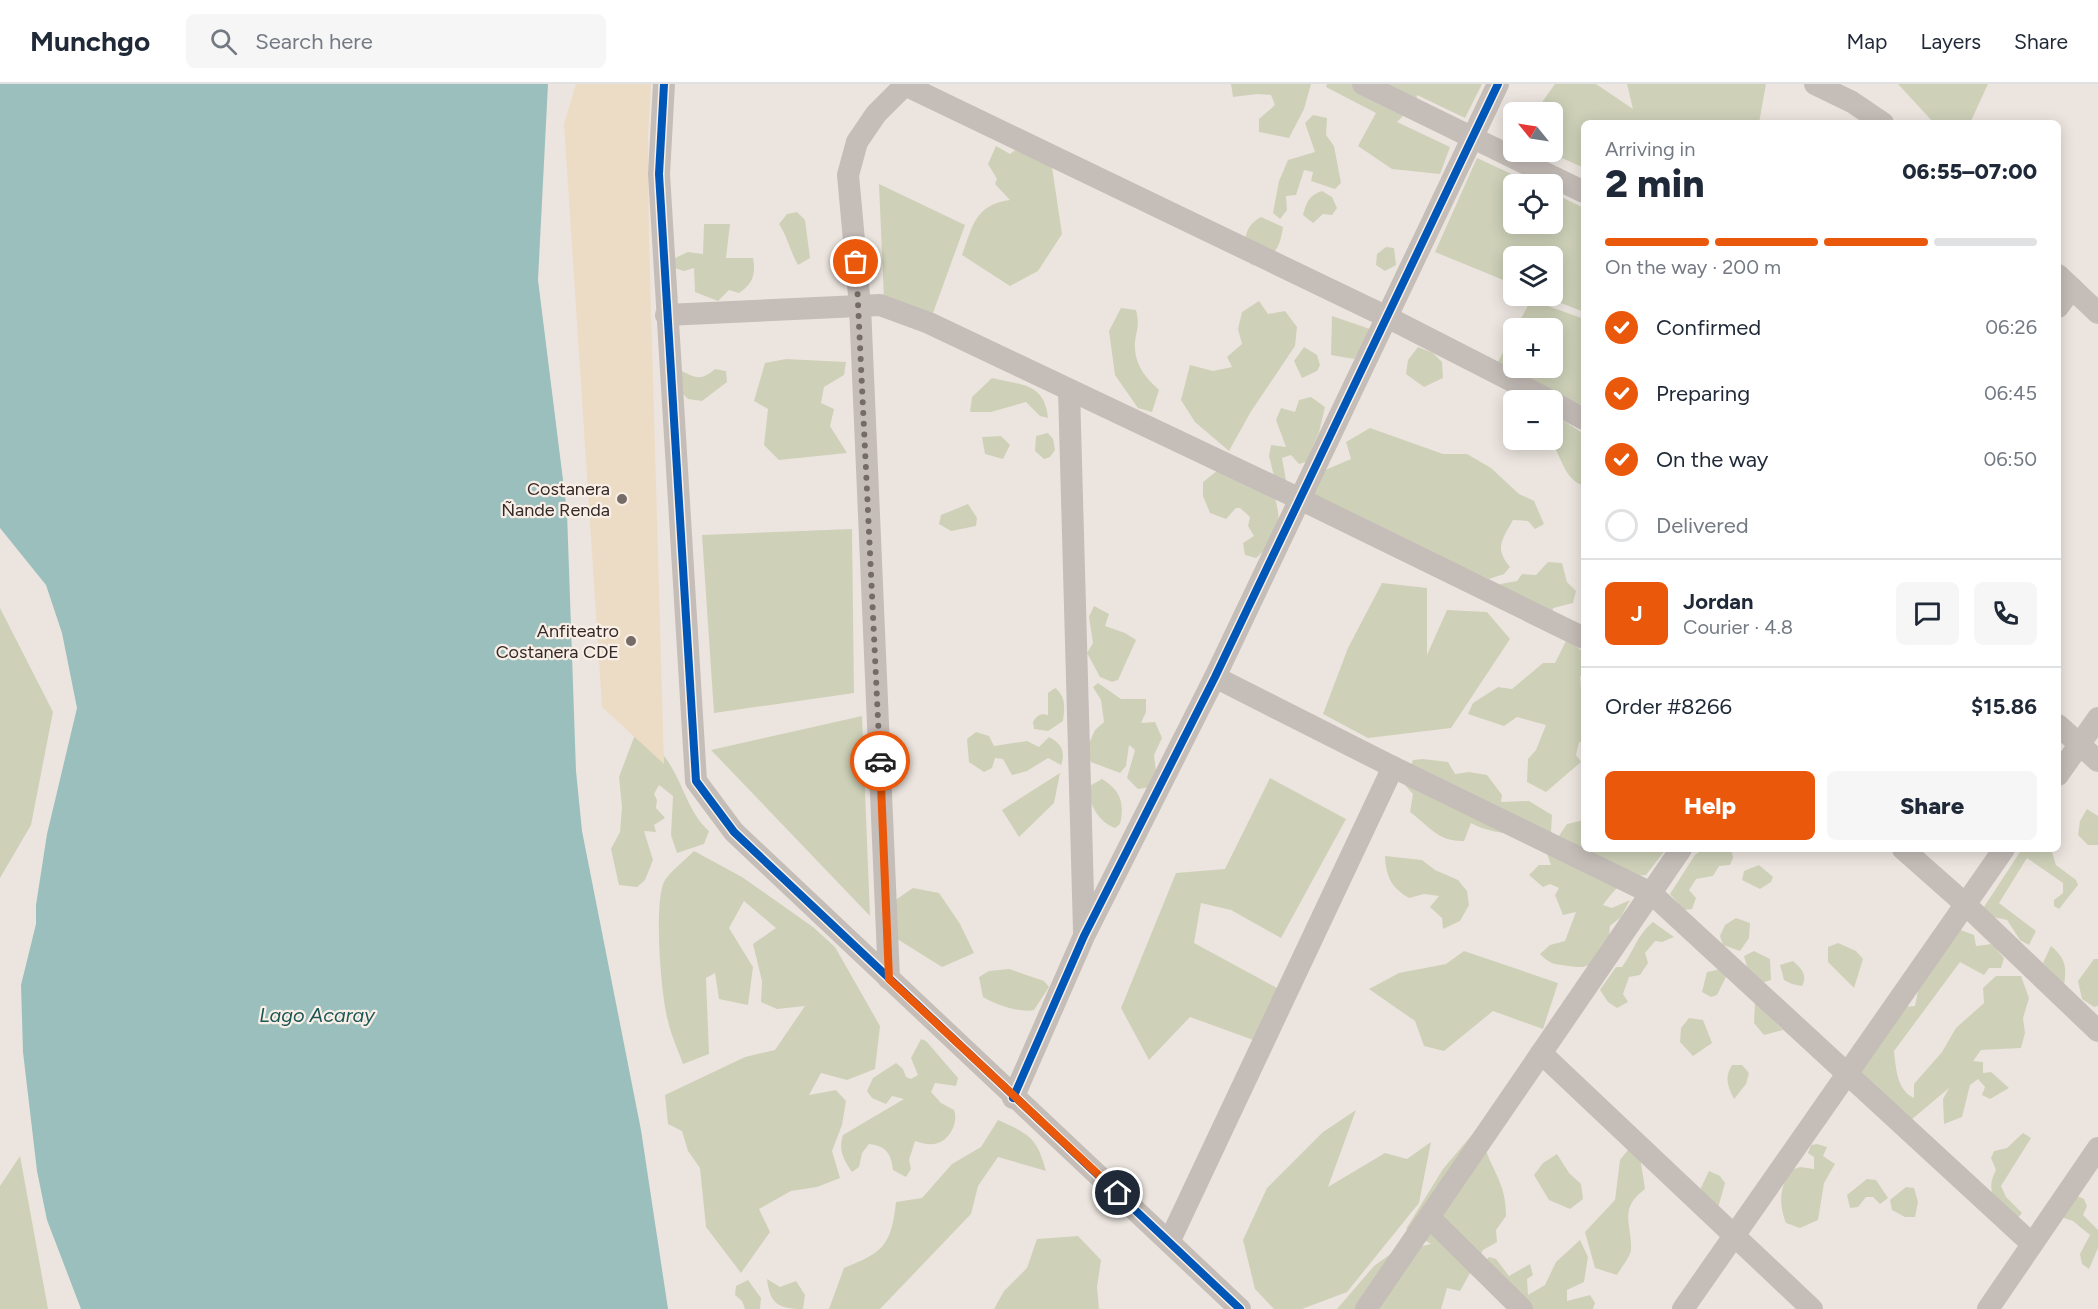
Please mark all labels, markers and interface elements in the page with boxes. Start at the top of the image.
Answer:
search box [186,14,606,68]
text: Munchgo [30,24,150,58]
icon: search [207,25,240,58]
text: Search here [255,28,373,55]
text: Map [1847,29,1887,54]
text: Layers [1920,29,1981,54]
text: Share [2014,29,2068,54]
north arrow [1503,102,1563,162]
map controls [1503,102,1563,450]
text: Arriving in [1605,137,1695,161]
text: 06:55–07:00 [1902,158,2037,185]
text: 2 min [1605,160,1705,207]
button: locate [1503,174,1563,234]
pin [830,236,881,287]
icon: bag [839,245,872,278]
button: layers [1503,246,1563,306]
text: On the way · 200 m [1605,255,1781,279]
icon: check [1605,311,1638,344]
text: Confirmed [1656,314,1761,341]
text: 06:26 [1985,315,2037,339]
button: + [1503,318,1563,378]
icon: check [1605,377,1638,410]
text: Preparing [1656,380,1750,407]
text: 06:45 [1984,381,2037,405]
button: − [1503,390,1563,450]
icon: check [1605,443,1638,476]
text: On the way [1656,446,1768,473]
text: 06:50 [1983,447,2037,471]
place label: Costanera Ñande Renda [501,478,610,521]
marker: Costanera Ñande Renda [615,492,629,506]
text: Delivered [1656,512,1749,539]
button: chat [1896,582,1959,645]
button: phone [1974,582,2037,645]
text: Jordan [1683,588,1754,615]
text: J [1630,600,1643,627]
text: Courier · 4.8 [1683,615,1793,639]
place label: Anfiteatro Costanera CDE [496,620,619,663]
marker: Anfiteatro Costanera CDE [624,634,638,648]
text: Order #8266 [1605,693,1732,720]
text: $15.86 [1971,693,2037,720]
courier [850,731,910,791]
icon: car [864,745,897,778]
button: Help [1605,771,1815,840]
button: Share [1827,771,2037,840]
water label: Lago Acaray [259,1003,376,1027]
pin [1092,1167,1143,1218]
icon: home [1101,1176,1134,1209]

